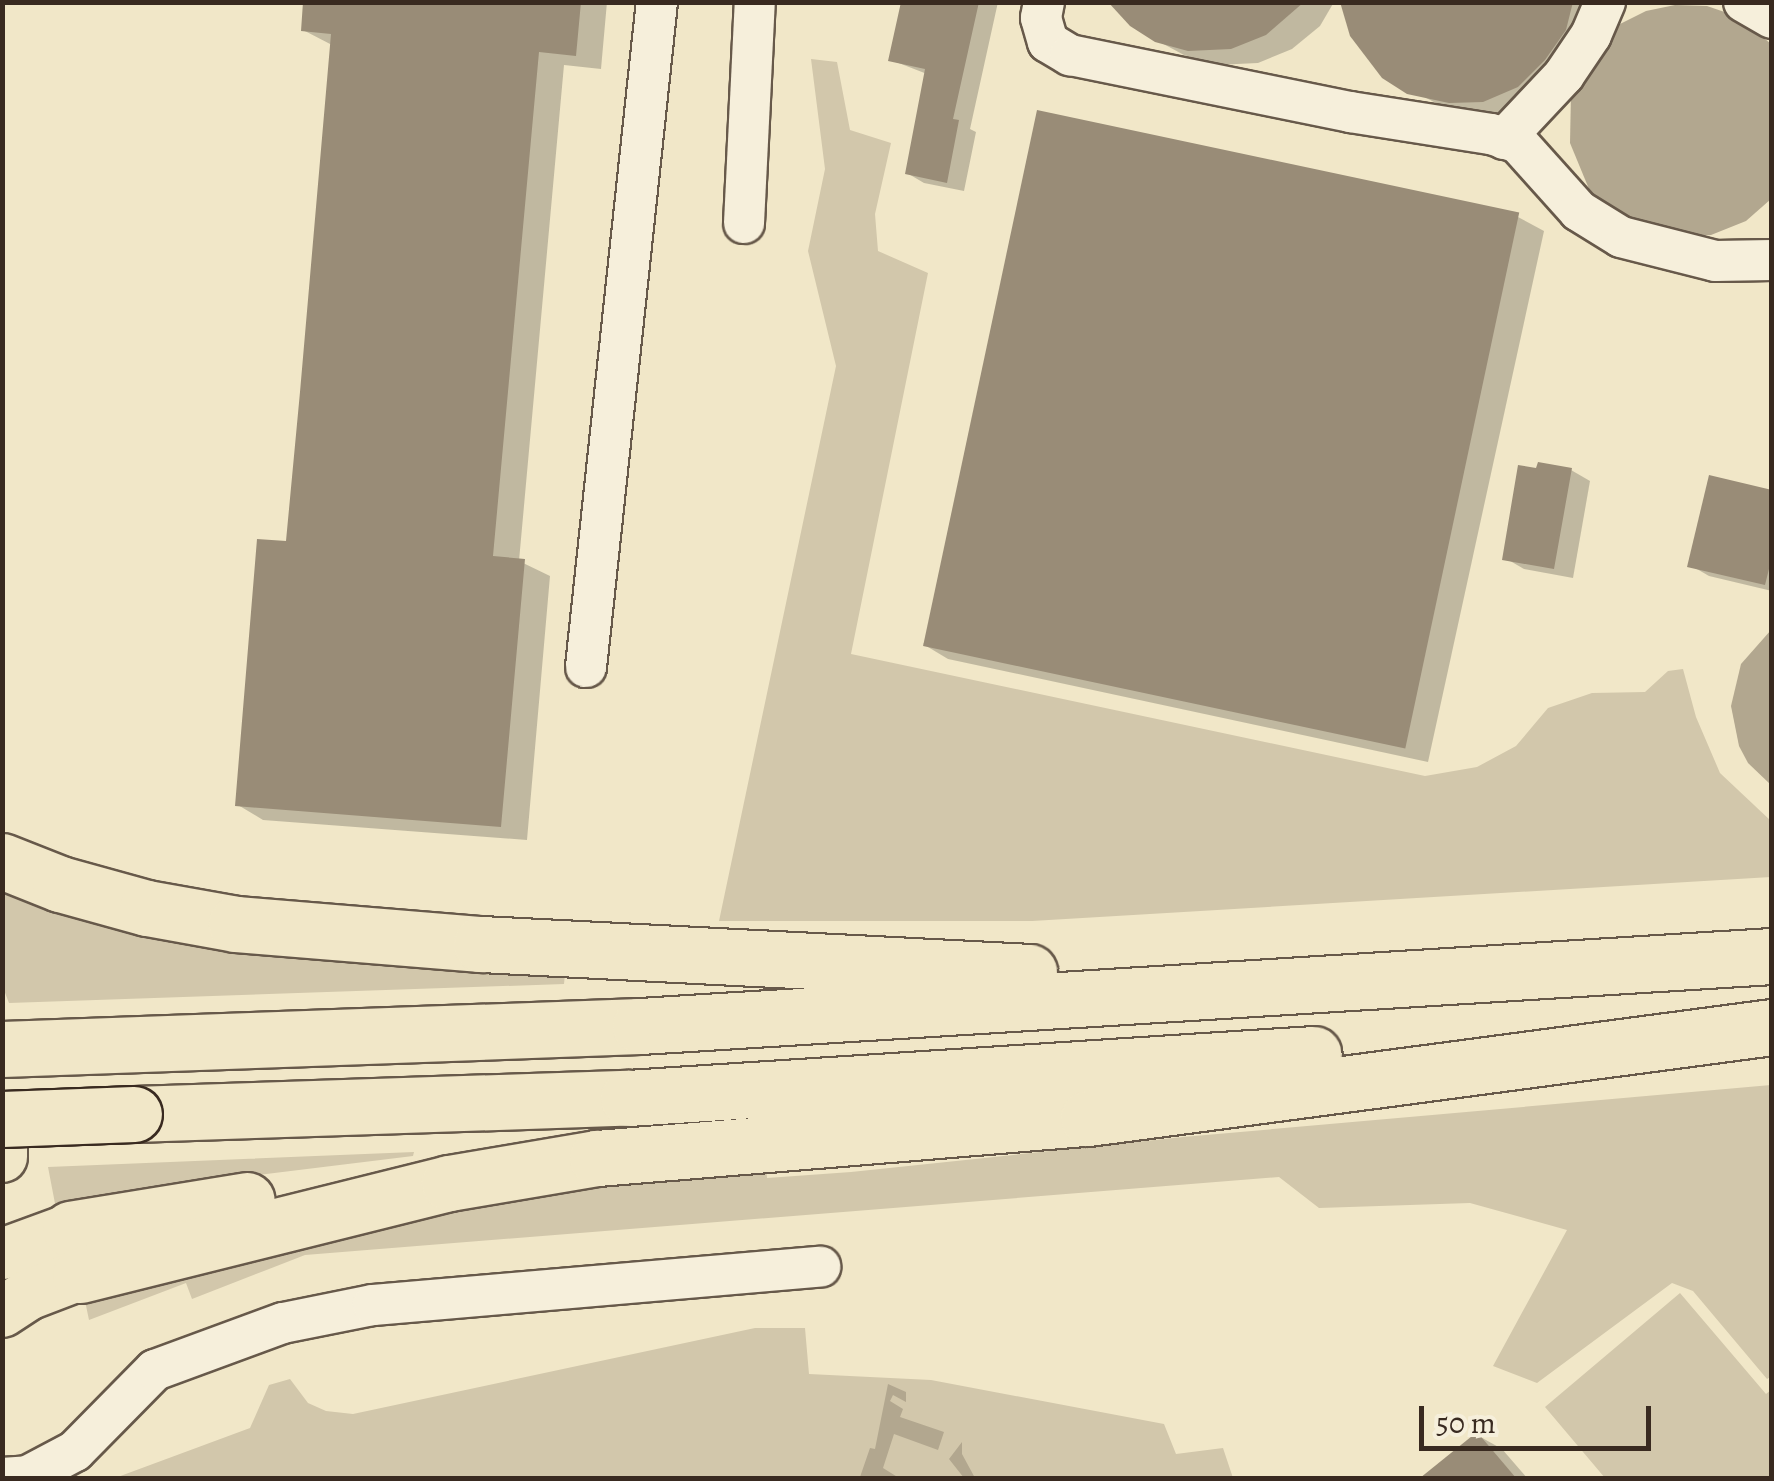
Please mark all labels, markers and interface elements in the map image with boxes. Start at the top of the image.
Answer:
scale bar [1424,1386,1656,1448]
text: 50 m [1436,1403,1496,1443]

